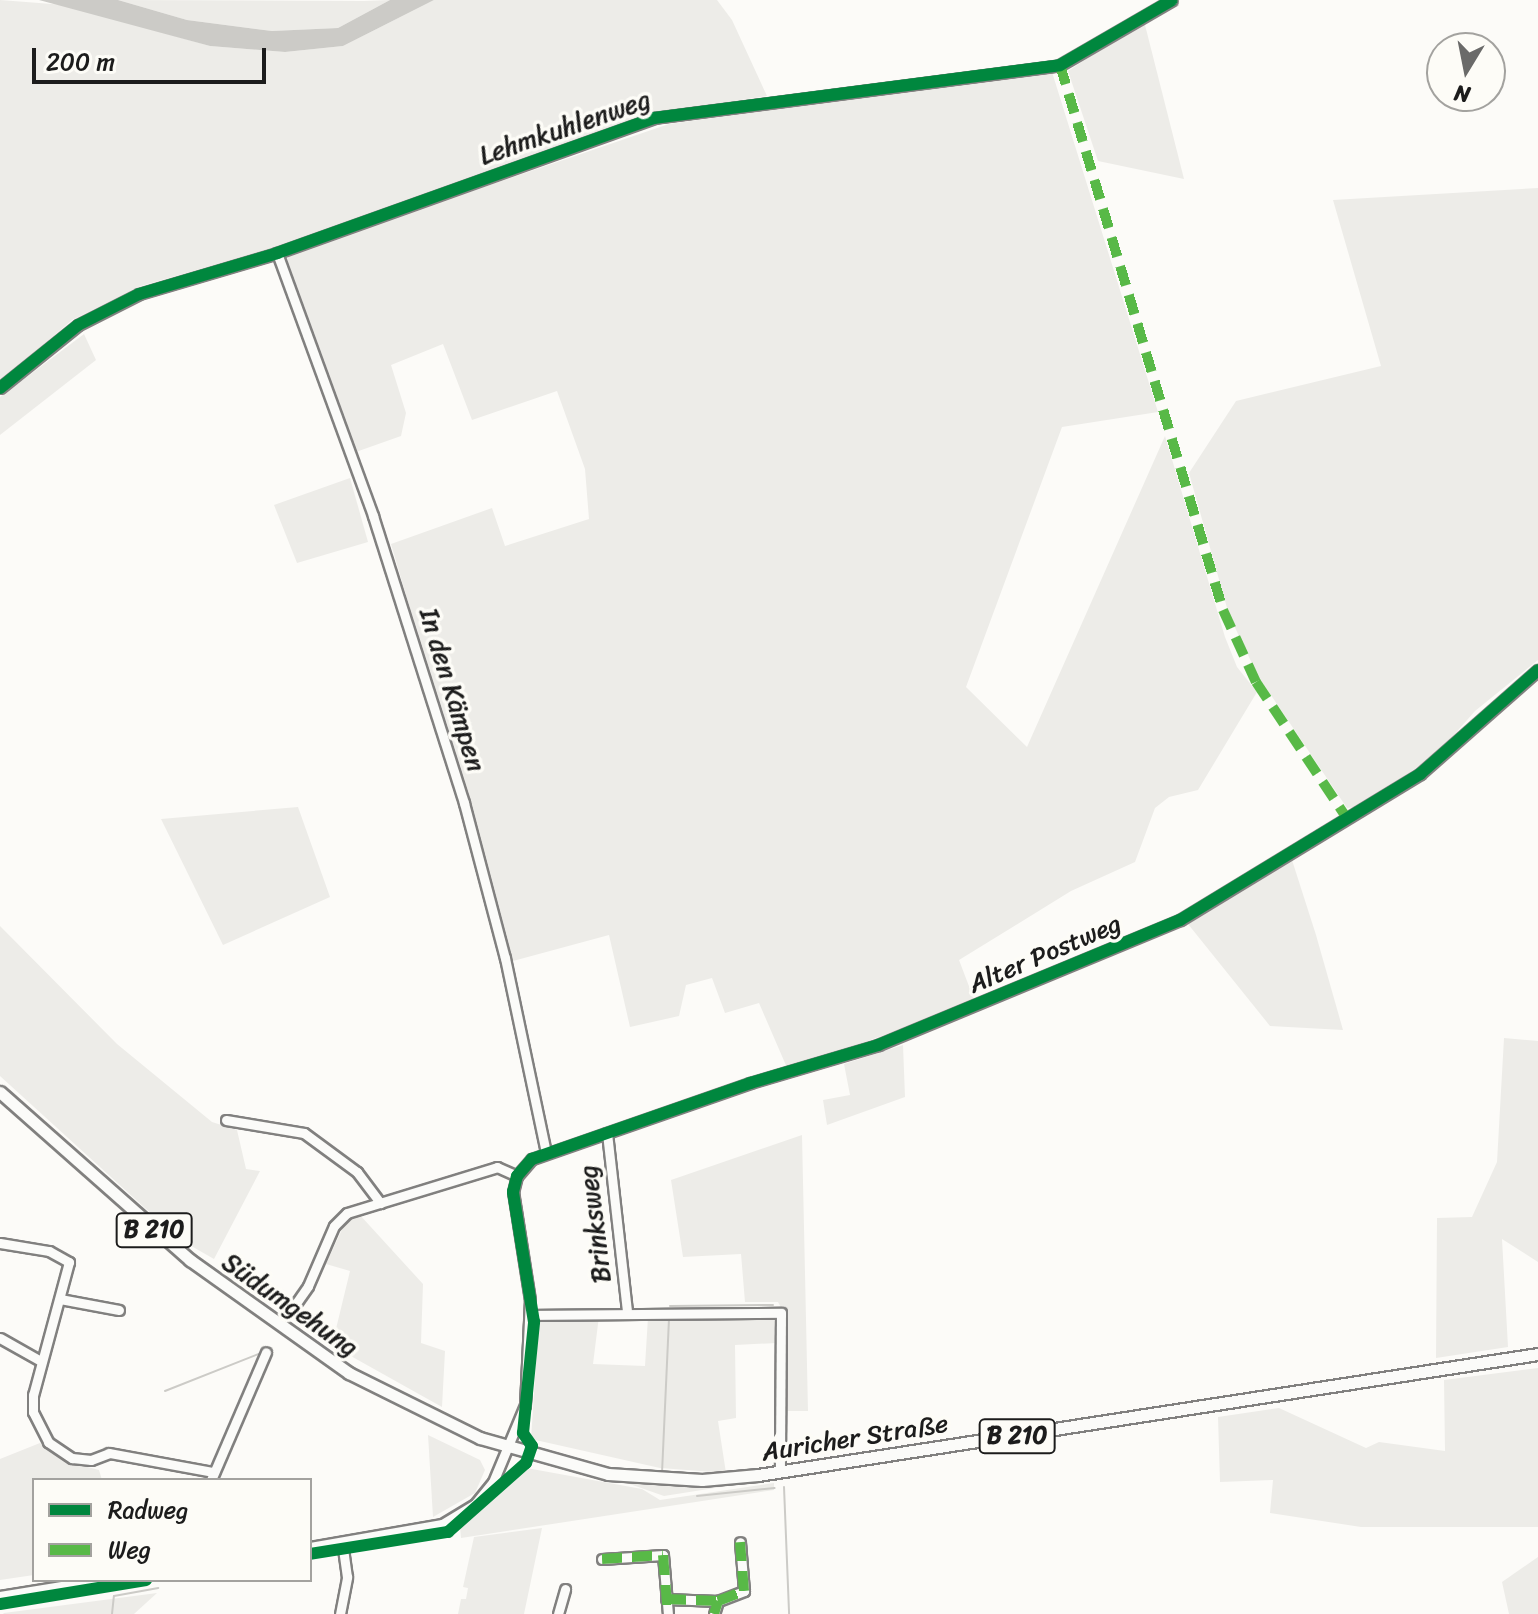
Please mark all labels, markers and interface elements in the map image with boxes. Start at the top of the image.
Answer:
scale bar [36,32,270,82]
north arrow [1426,32,1506,112]
text: 200 m [46,41,115,83]
text: N [1451,74,1473,115]
street label: Lehmkuhlenweg [475,84,655,172]
street label: In den Kämpen [412,605,492,775]
street label: Alter Postweg [964,908,1126,1000]
street label: Brinksweg [572,1163,618,1285]
road number: B 210 [114,1210,194,1250]
street label: Südumgehung [216,1247,364,1363]
street label: Auricher Straße [760,1408,950,1468]
road number: B 210 [977,1416,1057,1456]
legend [32,1478,312,1582]
text: Radweg [108,1489,188,1531]
text: Weg [108,1529,151,1571]

